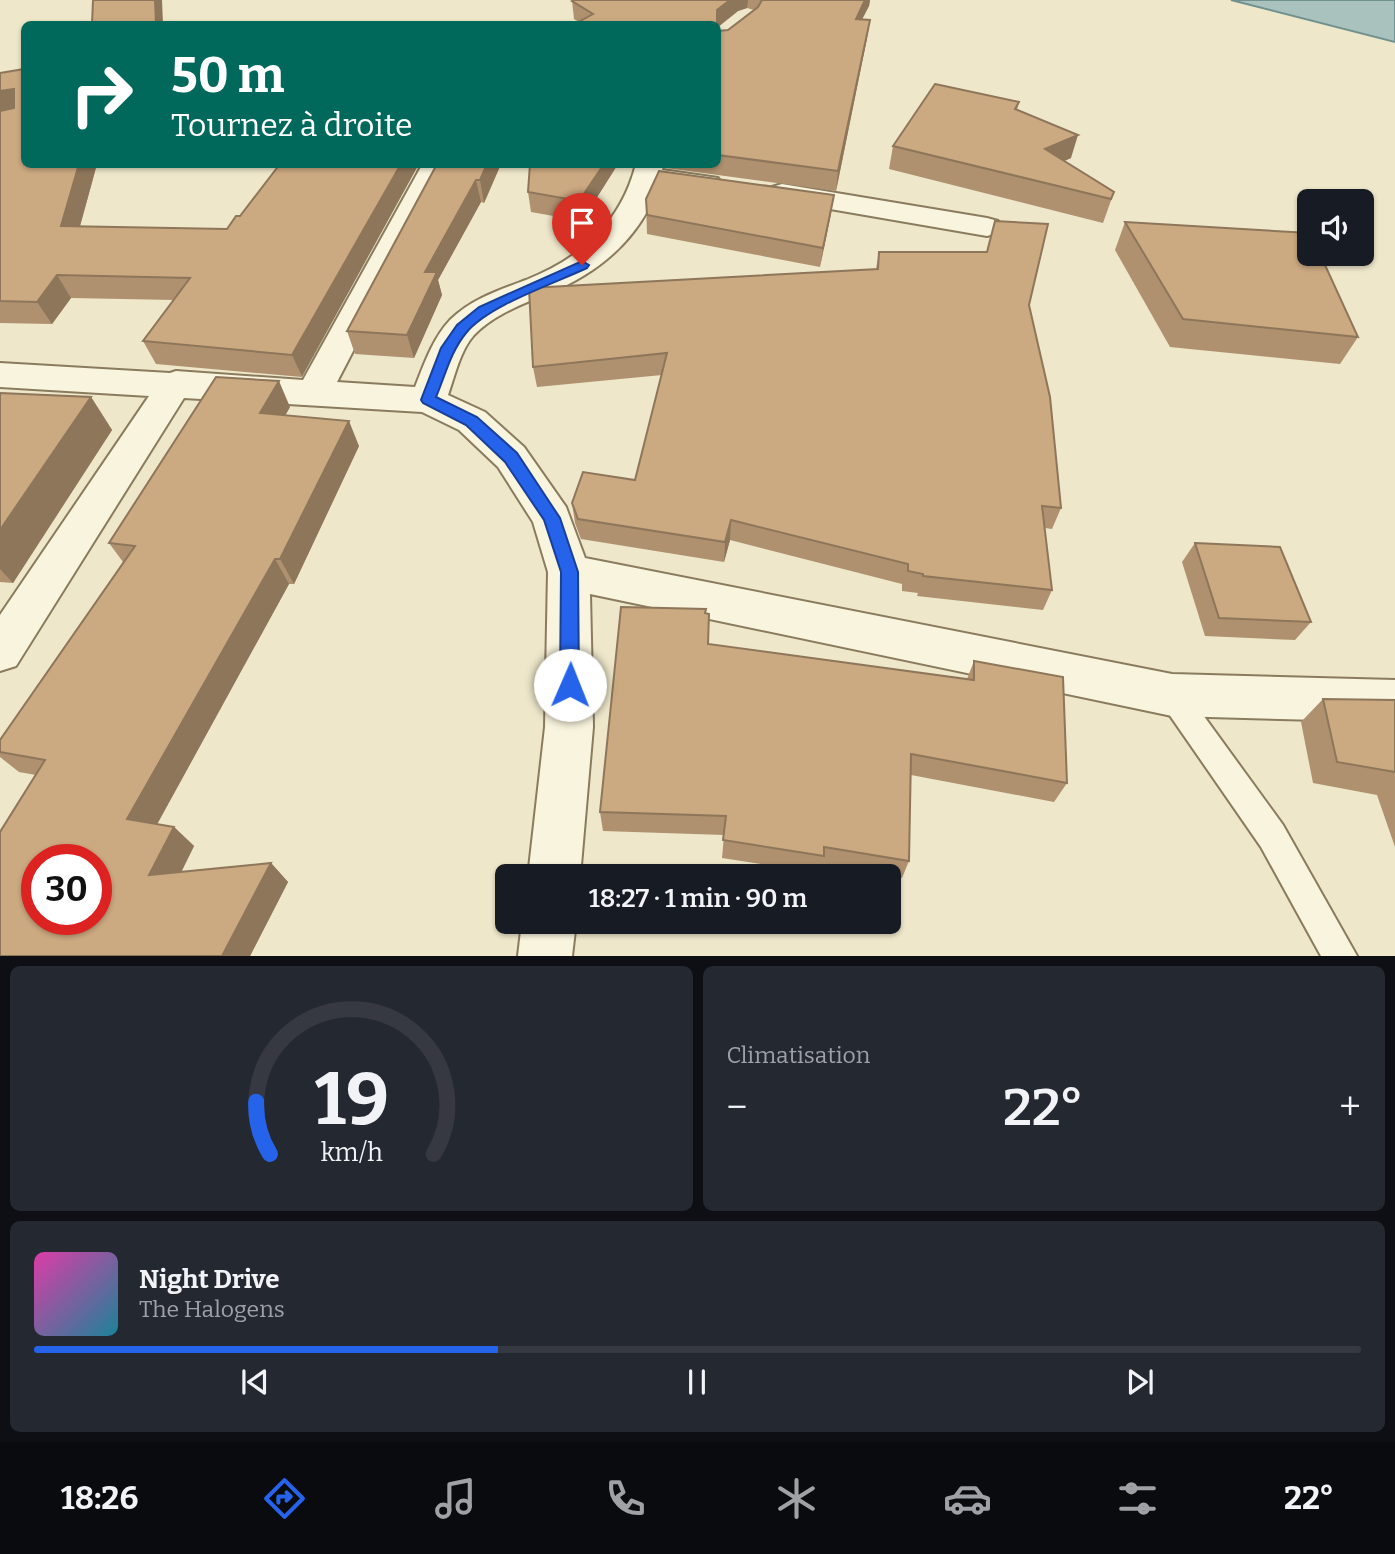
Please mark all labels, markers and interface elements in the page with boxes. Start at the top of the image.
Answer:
text: 50 m [171,46,284,105]
icon: right [56,49,147,140]
text: Tournez à droite [171,106,413,144]
map controls [1297,189,1374,266]
button: sound [1297,189,1374,266]
pin [552,193,612,265]
icon: arrive [563,204,601,242]
position arrow [533,648,607,722]
speed limit sign: 30 [21,844,112,935]
text: 18:27 · 1 min · 90 m [589,883,807,914]
text: Climatisation [727,1041,870,1069]
text: 19 [314,1057,388,1144]
text: 22° [1003,1076,1084,1139]
text: − [727,1084,747,1130]
text: + [1339,1084,1361,1130]
text: km/h [320,1138,383,1168]
text: Night Drive [139,1264,280,1295]
text: The Halogens [139,1295,285,1323]
icon: previous [236,1363,274,1401]
icon: pause [678,1363,716,1401]
icon: next [1121,1363,1159,1401]
icon: directions [260,1474,309,1523]
icon: music [431,1474,480,1523]
icon: phone [601,1474,650,1523]
icon: climate [772,1474,821,1523]
icon: car [943,1474,992,1523]
icon: filters [1113,1474,1162,1523]
text: 18:26 [61,1479,138,1517]
text: 22° [1284,1479,1334,1517]

